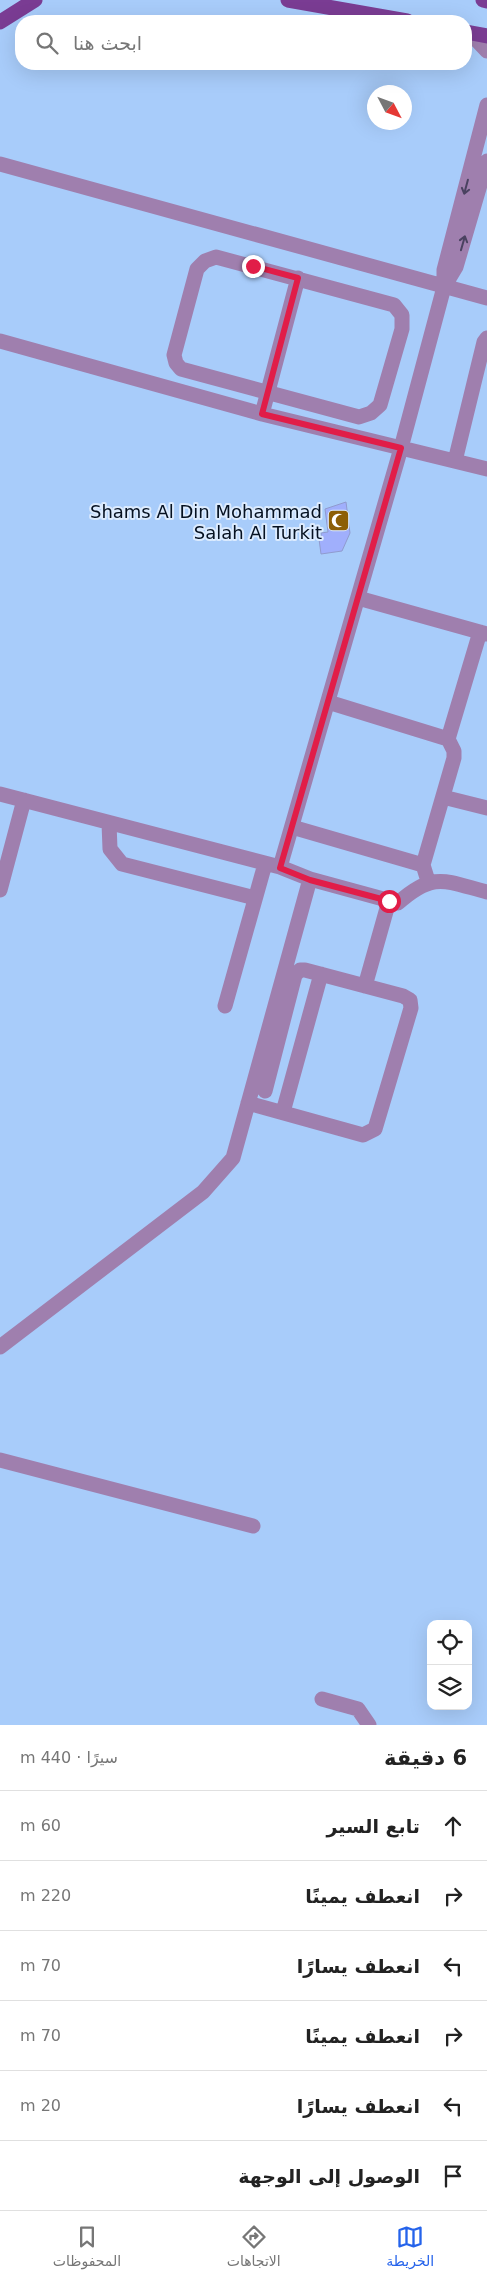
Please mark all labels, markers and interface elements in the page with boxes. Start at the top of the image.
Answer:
search box [15,15,472,70]
icon: search [33,29,61,57]
text: ابحث هنا [73,32,142,54]
north arrow [367,85,412,130]
one-way arrow [461,178,470,194]
one-way arrow [459,236,469,252]
route end [242,255,265,278]
place label: Shams Al Din Mohammad Salah Al Turkit [90,501,322,543]
mosque icon: Shams Al Din Mohammad Salah Al Turkit [326,509,350,533]
route start [378,890,401,913]
map controls [427,1620,472,1710]
button: locate [427,1620,472,1665]
button: layers [427,1665,472,1710]
text: 6 دقيقة [384,1746,467,1770]
text: سيرًا · 440 m [20,1748,118,1767]
icon: ahead [439,1812,467,1840]
text: تابع السير [326,1815,420,1837]
text: 60 m [20,1816,61,1835]
icon: right [439,1882,467,1910]
text: انعطف يمينًا [305,1885,420,1907]
text: 220 m [20,1886,71,1905]
icon: left [439,1952,467,1980]
text: انعطف يسارًا [297,1955,420,1977]
text: 70 m [20,1956,61,1975]
icon: right [439,2022,467,2050]
text: انعطف يمينًا [305,2025,420,2047]
text: 70 m [20,2026,61,2045]
icon: left [439,2092,467,2120]
text: انعطف يسارًا [297,2095,420,2117]
text: 20 m [20,2096,61,2115]
icon: arrive [439,2162,467,2190]
text: الوصول إلى الوجهة [238,2165,420,2187]
tab: المحفوظات [53,2223,121,2269]
tab: الاتجاهات [227,2223,281,2269]
tab: الخريطة [386,2223,434,2269]

